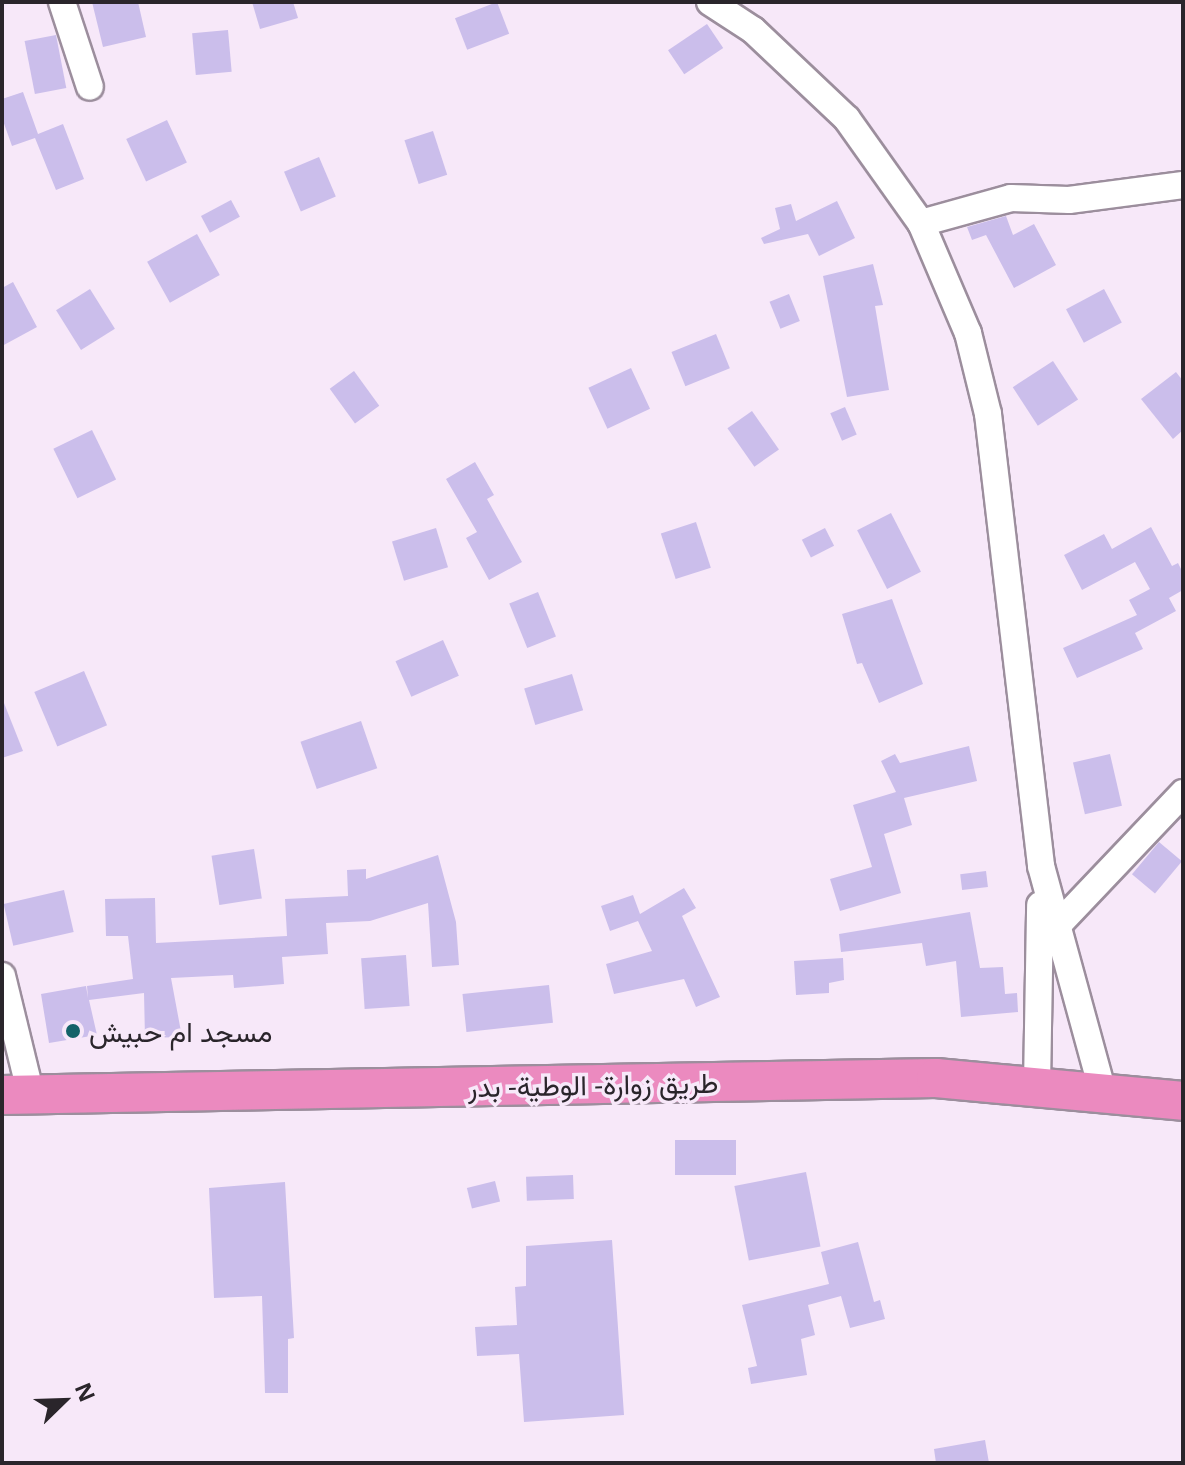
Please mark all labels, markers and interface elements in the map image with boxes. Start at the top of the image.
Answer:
place label: مسجد ام حبيش [89,1014,272,1048]
marker: مسجد ام حبيش [64,1022,82,1040]
street label: طريق زوارة- الوطية- بدر [468,1065,718,1103]
north arrow [24,1361,104,1441]
text: N [69,1378,103,1406]

